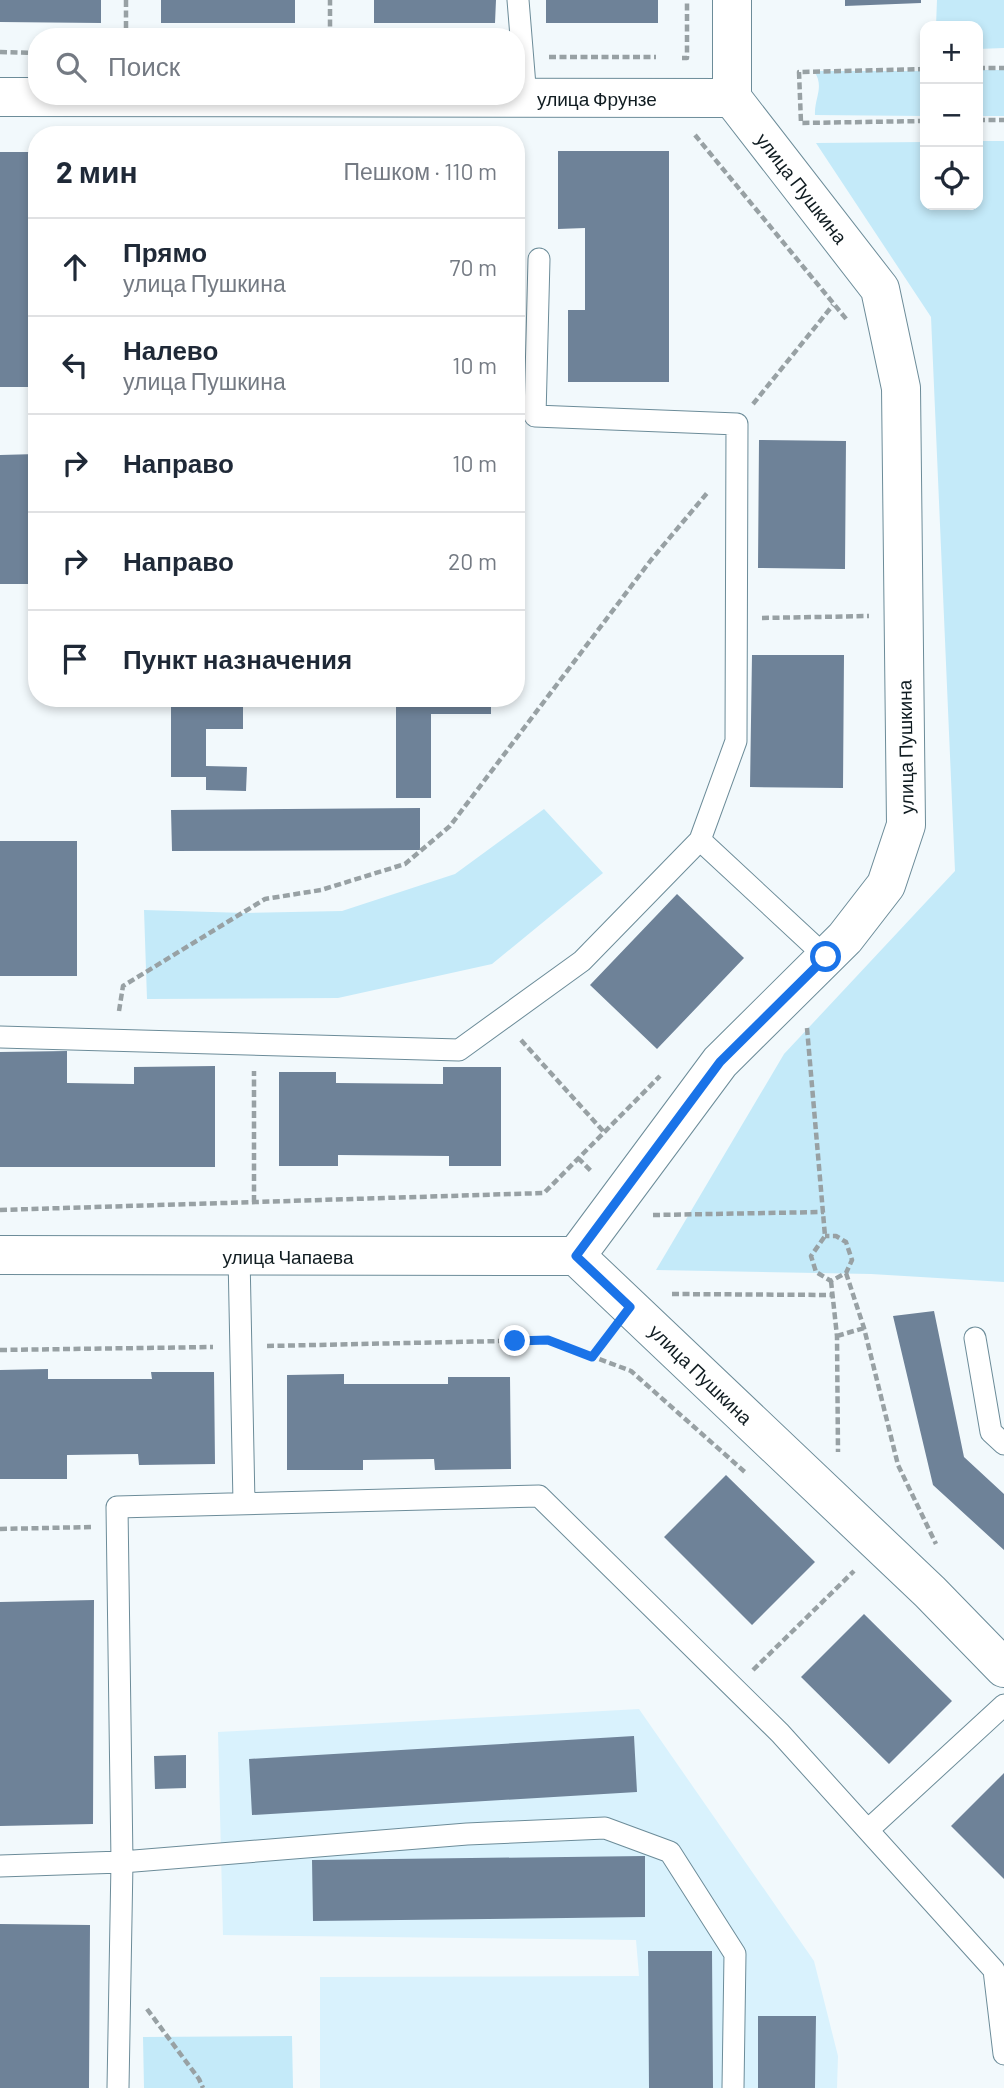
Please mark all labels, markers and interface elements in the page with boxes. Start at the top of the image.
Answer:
map controls [920,21,983,210]
button: + [920,21,983,84]
search box [28,28,525,105]
icon: search [52,48,90,86]
text: Поиск [108,50,180,81]
button: − [920,84,983,147]
street label: улица Фрунзе [537,87,657,110]
street label: улица Пушкина [752,128,853,248]
button: locate [920,147,983,210]
text: 2 мин [56,153,138,189]
text: Пешком · 110 m [343,157,497,185]
text: Прямо [123,236,207,267]
icon: ahead [56,248,94,286]
text: 70 m [450,253,497,281]
text: улица Пушкина [123,269,286,297]
text: Налево [123,334,218,365]
icon: left [56,346,94,384]
text: 10 m [452,351,497,379]
text: улица Пушкина [123,367,286,395]
icon: right [56,444,94,482]
text: Направо [123,447,234,478]
text: 10 m [452,449,497,477]
icon: right [56,542,94,580]
text: Направо [123,545,234,576]
text: 20 m [448,547,497,575]
icon: arrive [56,640,94,678]
text: Пункт назначения [123,643,352,674]
street label: улица Пушкина [892,679,918,814]
route start [810,941,841,972]
street label: улица Чапаева [222,1245,354,1268]
street label: улица Пушкина [645,1319,758,1429]
route end [499,1325,530,1356]

